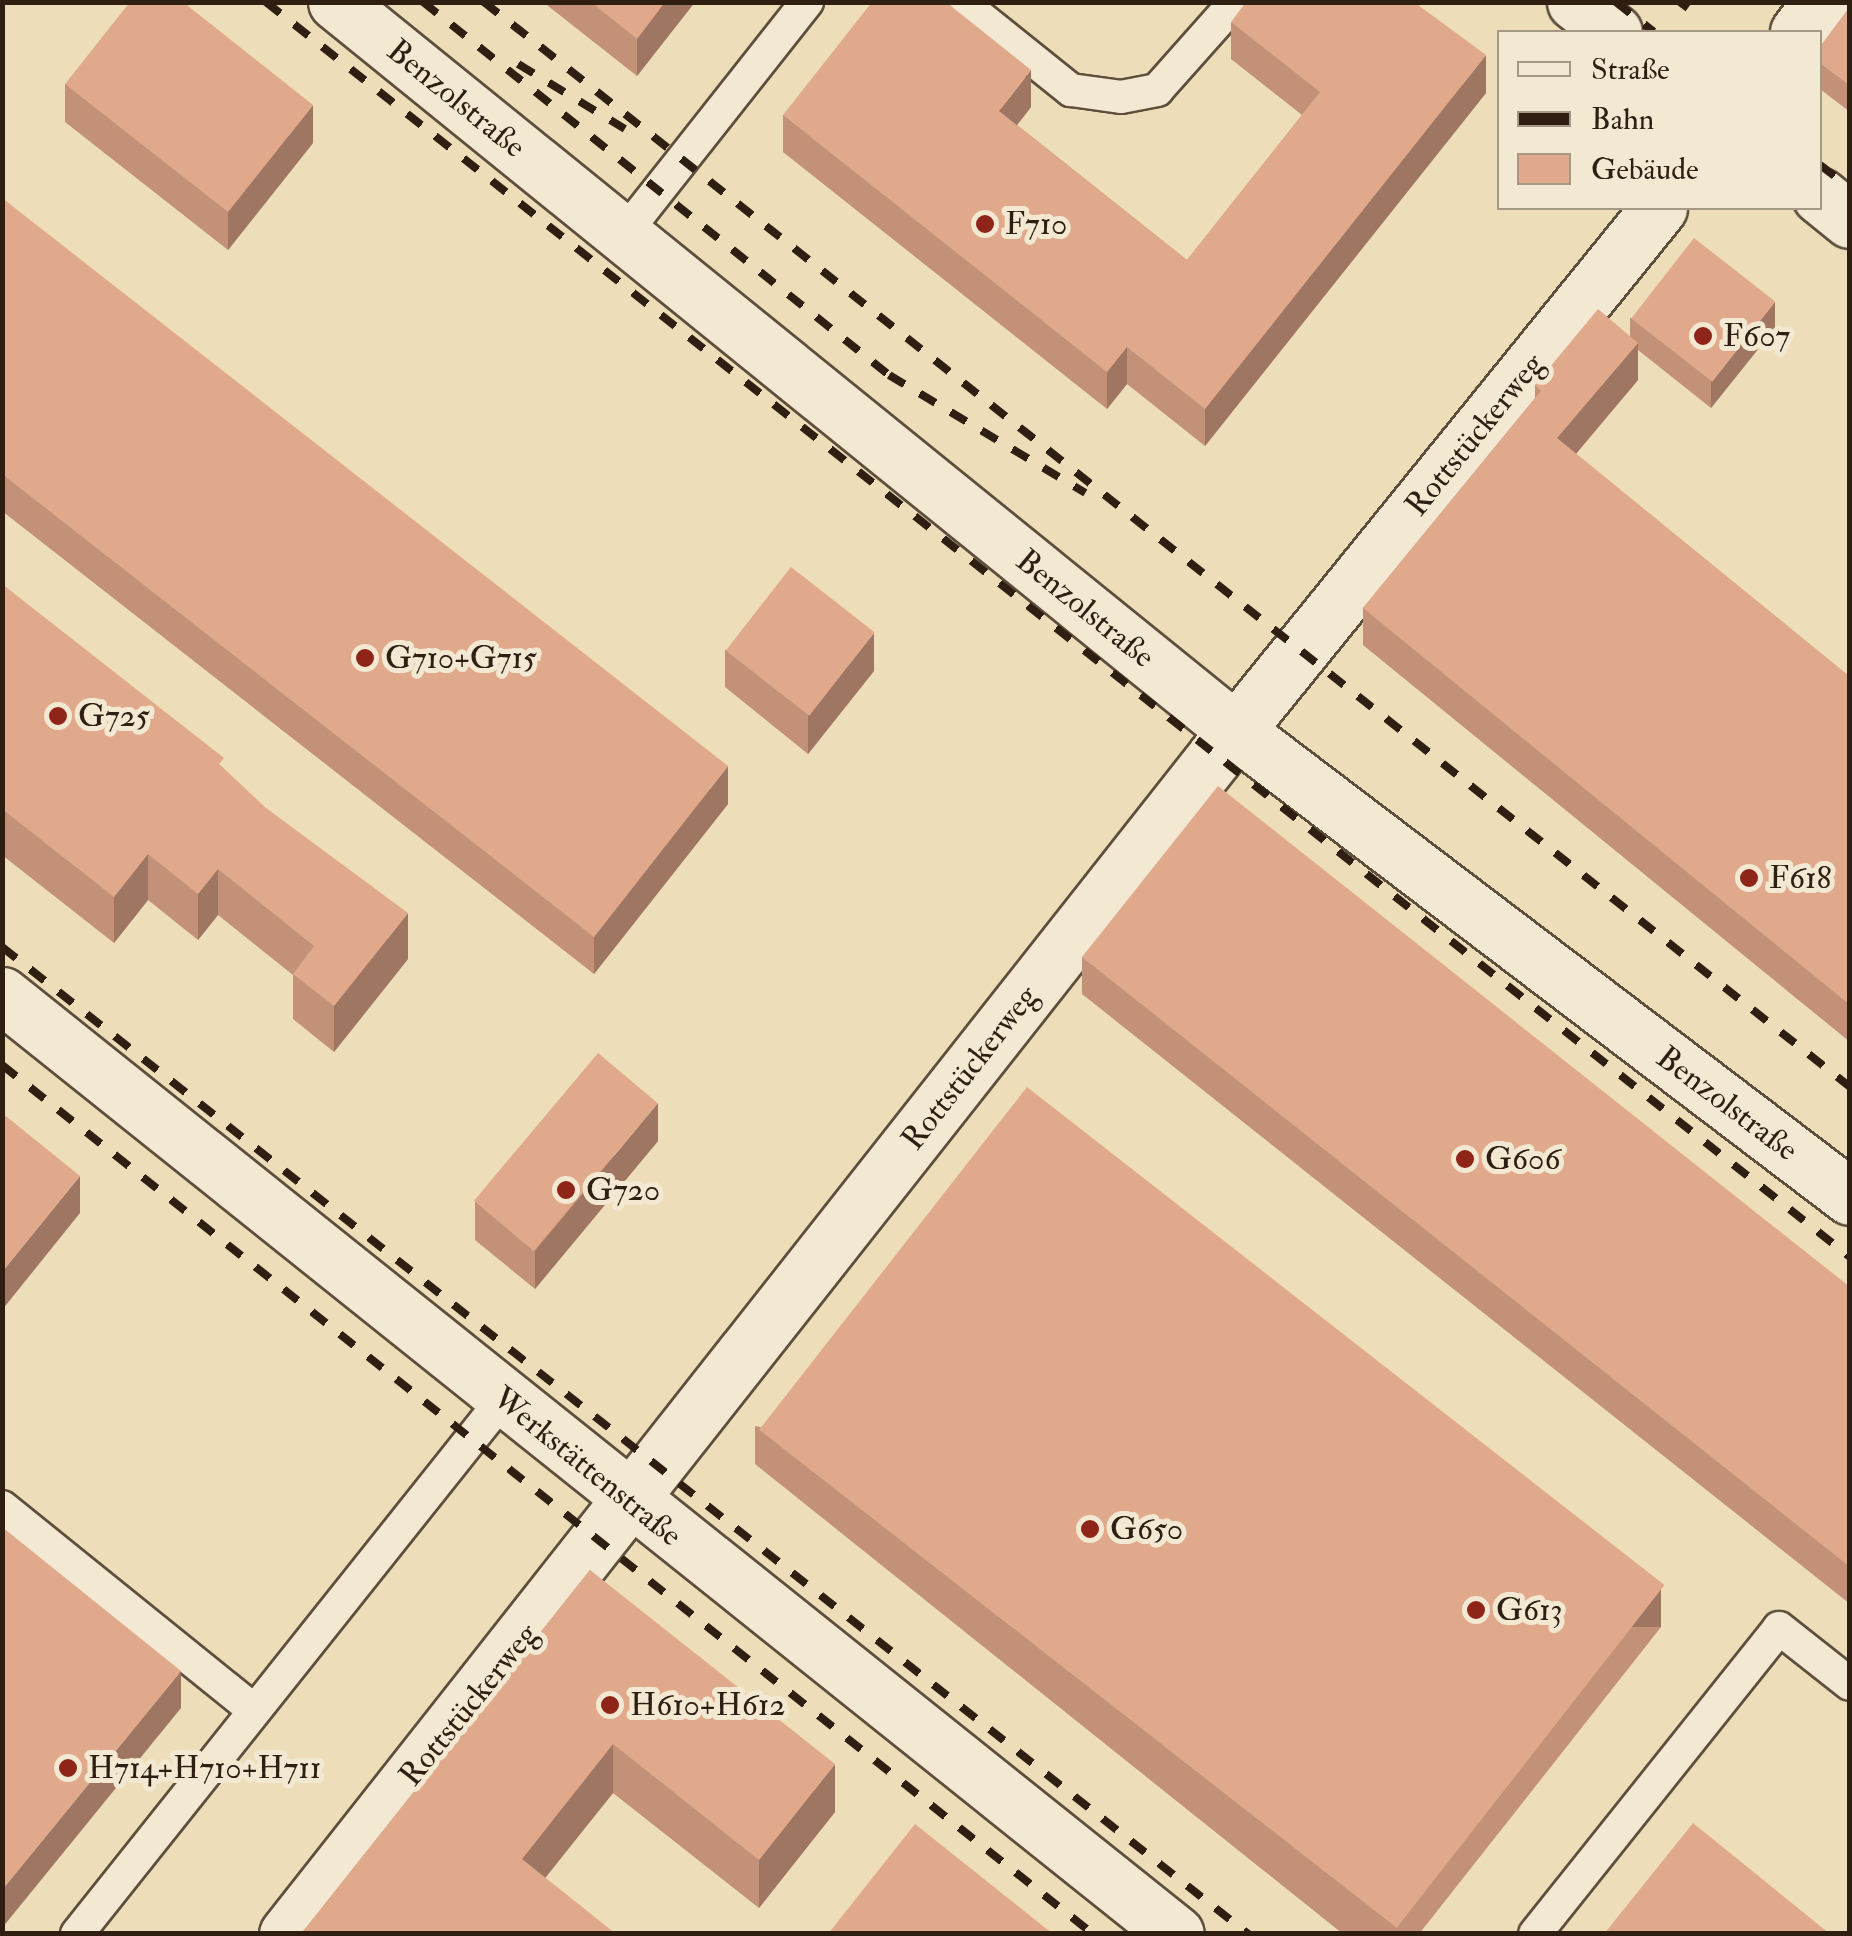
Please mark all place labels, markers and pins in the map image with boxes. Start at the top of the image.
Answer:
place label: F710 [1005,205,1067,243]
marker: F710 [974,213,996,235]
place label: F607 [1723,317,1790,355]
marker: F607 [1692,325,1714,347]
place label: G710+G715 [385,639,537,677]
marker: G710+G715 [354,647,376,669]
place label: G725 [78,697,150,735]
marker: G725 [47,705,69,727]
place label: F618 [1769,859,1832,897]
marker: F618 [1738,867,1760,889]
place label: G606 [1485,1140,1561,1178]
marker: G606 [1454,1148,1476,1170]
place label: G720 [586,1171,660,1209]
marker: G720 [555,1179,577,1201]
place label: G650 [1110,1510,1183,1548]
marker: G650 [1079,1518,1101,1540]
place label: G613 [1496,1591,1563,1629]
marker: G613 [1465,1599,1487,1621]
place label: H610+H612 [630,1686,785,1724]
marker: H610+H612 [599,1694,621,1716]
place label: H714+H710+H711 [88,1749,321,1787]
marker: H714+H710+H711 [57,1757,79,1779]

